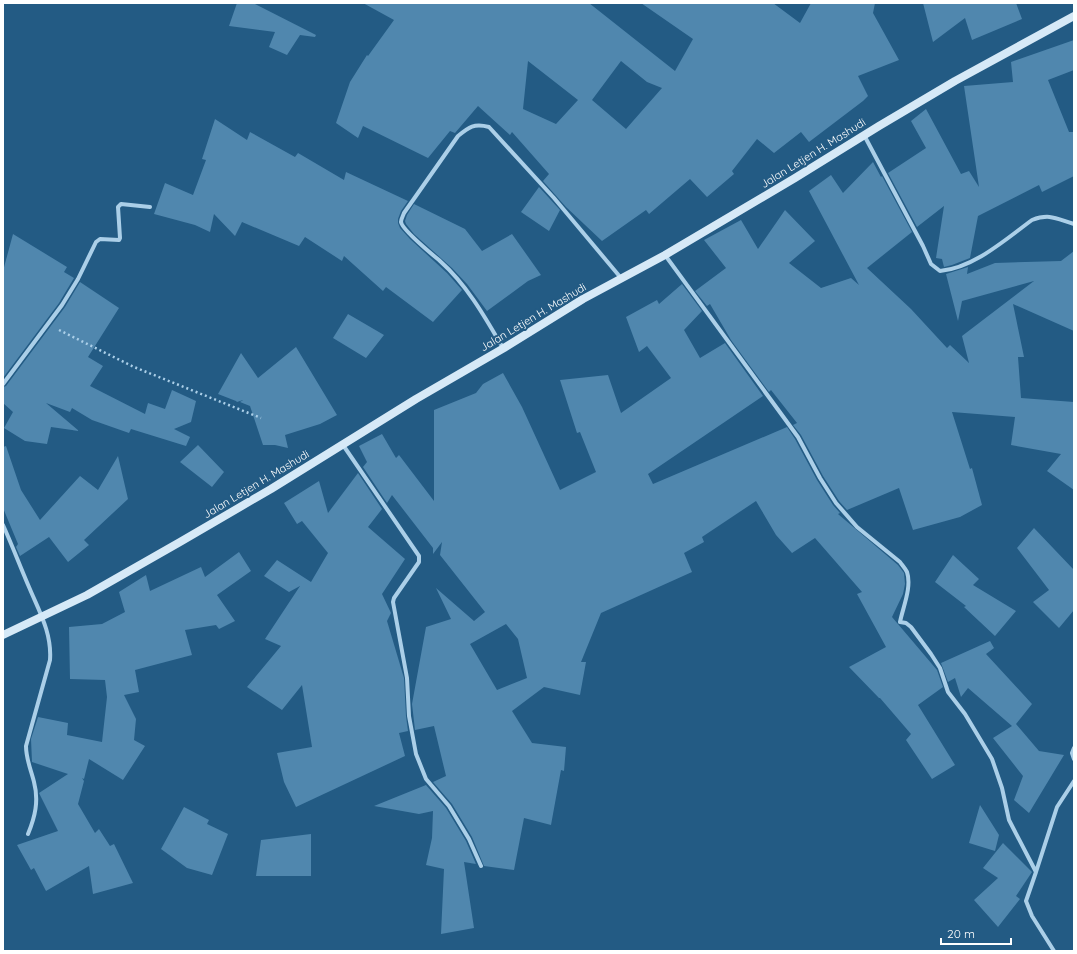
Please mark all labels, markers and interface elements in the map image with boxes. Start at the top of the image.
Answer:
street label: Jalan Letjen H. Mashudi [758,115,868,191]
street label: Jalan Letjen H. Mashudi [477,280,589,354]
street label: Jalan Letjen H. Mashudi [200,447,312,521]
scale bar [941,920,1011,946]
text: 20 m [947,926,975,941]

